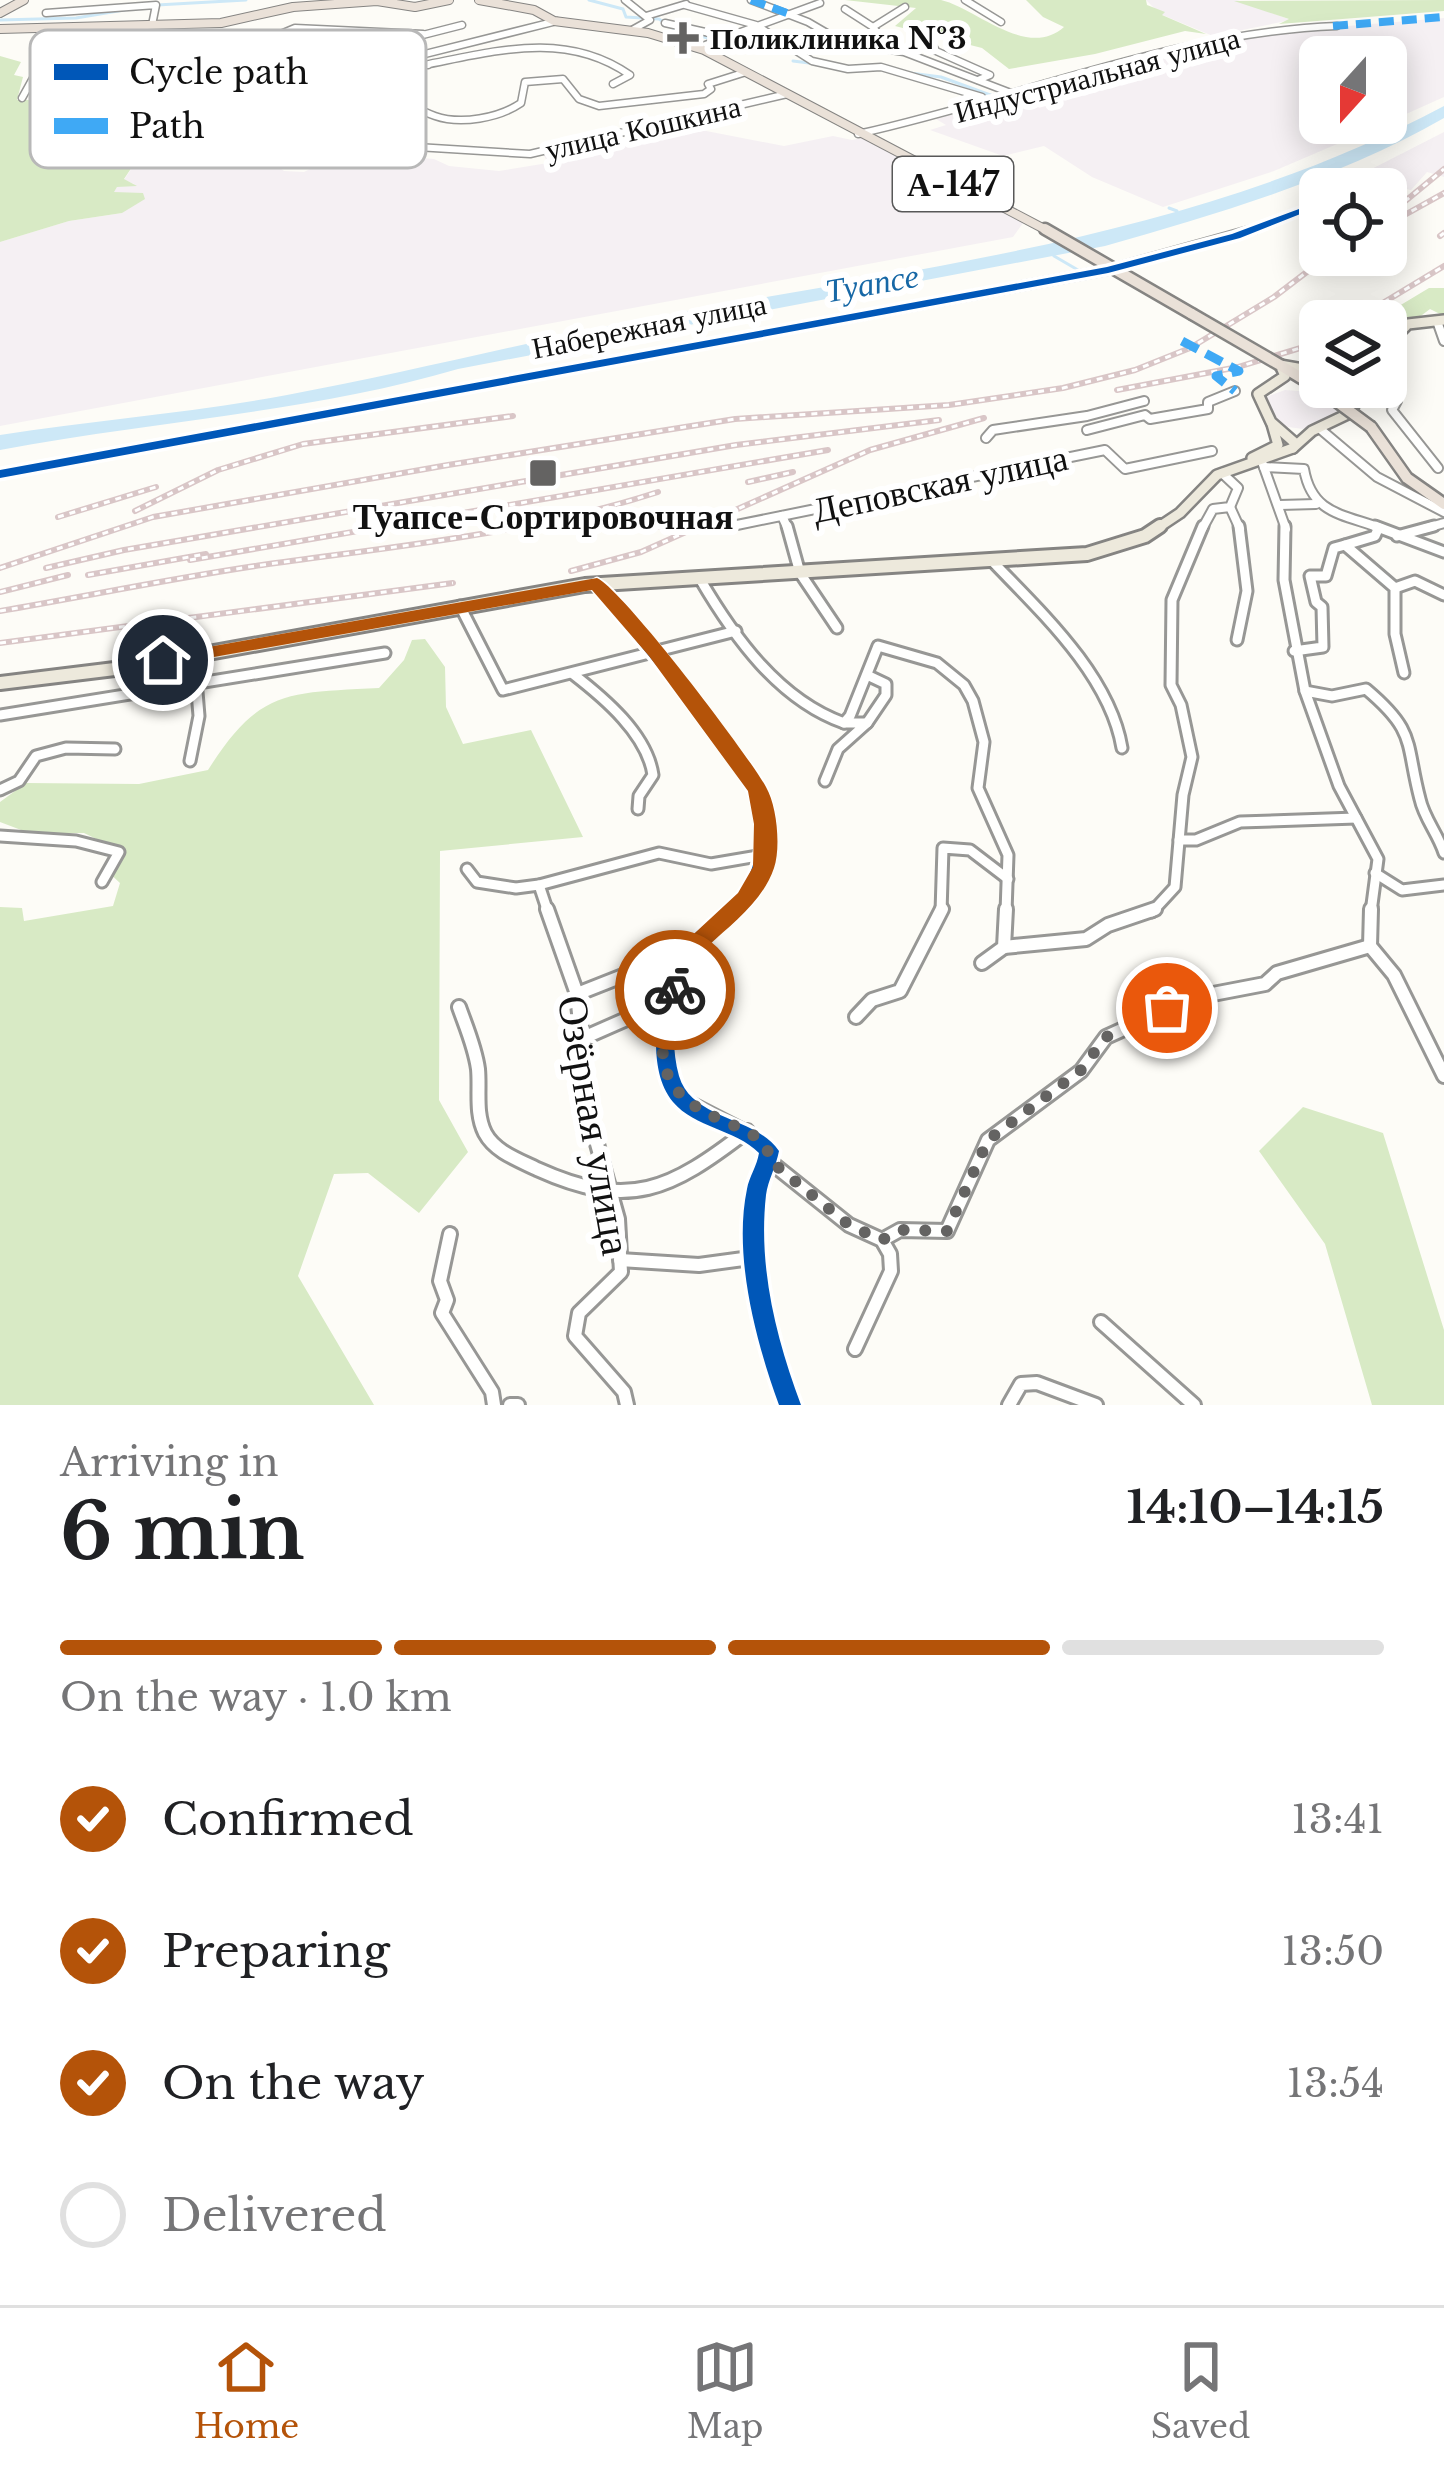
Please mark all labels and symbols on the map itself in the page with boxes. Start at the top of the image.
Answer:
street label: Индустриальная улица [950,19,1244,131]
place label: Поликлиника №3 [710,20,967,57]
marker: Поликлиника №3 [667,22,699,54]
legend [30,30,426,168]
north arrow [1299,36,1407,144]
text: Cycle path [129,52,309,93]
street label: улица Кошкина [542,88,744,168]
text: Path [129,106,205,147]
road number: А-147 [893,157,1013,211]
water label: Туапсе [822,255,922,311]
street label: Набережная улица [529,285,769,367]
street label: Деповская улица [808,435,1072,533]
marker: Туапсе-Сортировочная [527,457,559,489]
place label: Туапсе-Сортировочная [353,494,733,539]
pin [112,609,214,711]
courier [615,930,735,1050]
pin [1116,957,1218,1059]
street label: Озёрная улица [547,991,643,1259]

